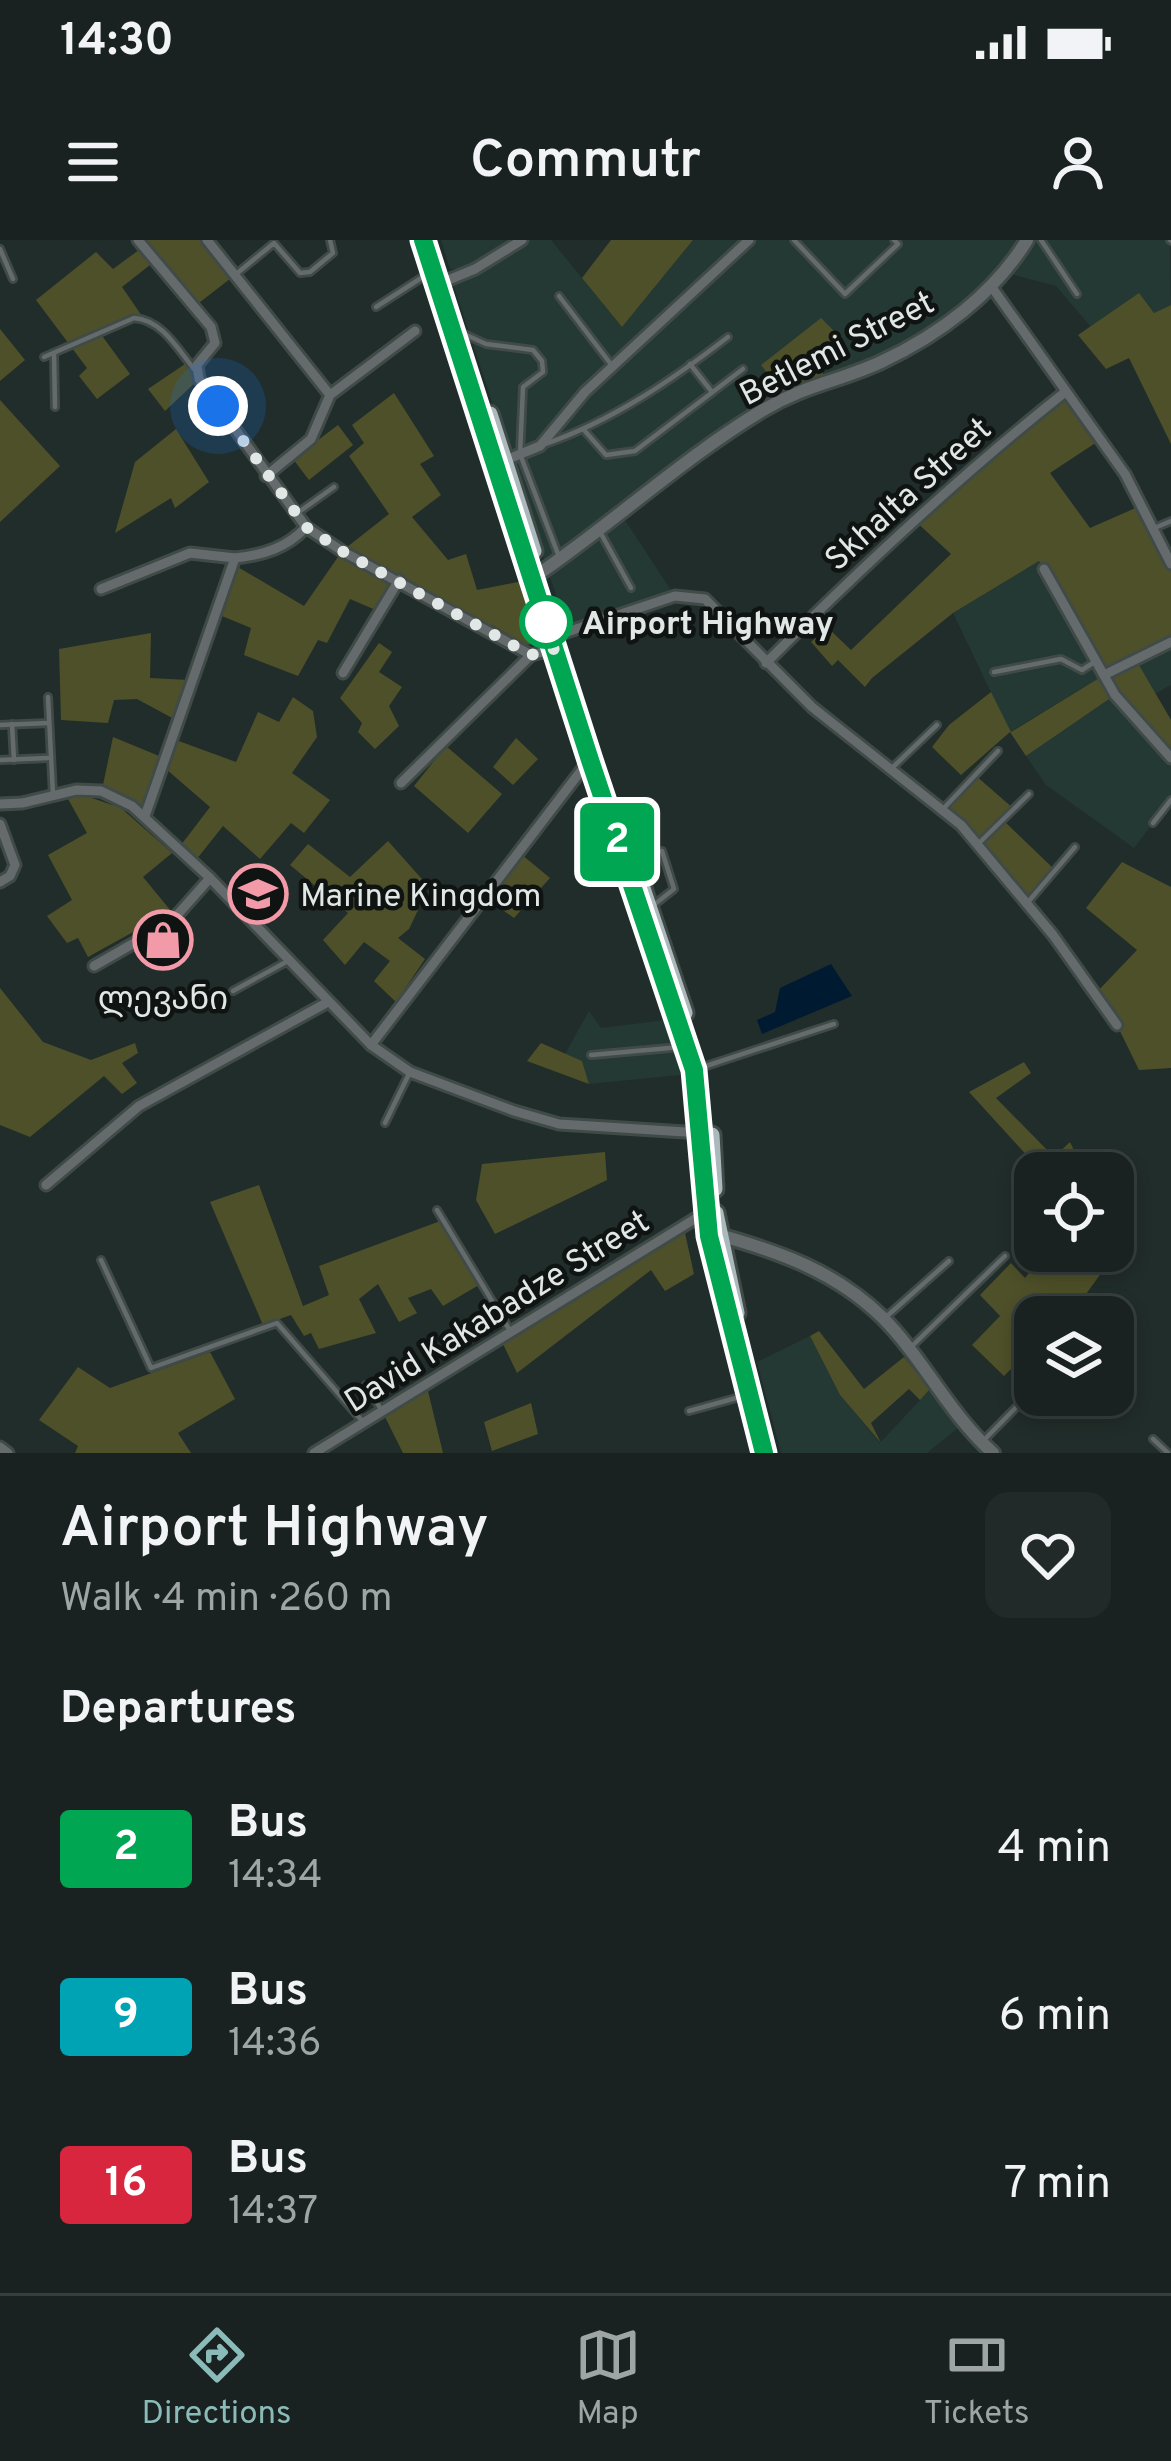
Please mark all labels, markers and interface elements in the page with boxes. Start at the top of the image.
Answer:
text: 14:30 [60,14,174,71]
text: Commutr [470,128,701,197]
icon: menu [60,129,126,195]
icon: person [1045,129,1111,195]
street label: Betlemi Street [733,284,942,418]
your location [188,376,248,436]
street label: Skhalta Street [818,410,1002,582]
marker: Airport Highway [521,597,571,647]
place label: Airport Highway [582,605,834,647]
line badge: 2 [578,803,656,881]
text: 2 [604,815,630,868]
school or university icon: Marine Kingdom [227,863,289,925]
place label: Marine Kingdom [300,877,541,919]
shop icon: ლევანი [132,909,194,971]
place label: ლევანი [98,980,228,1022]
map controls [1014,1152,1134,1416]
button: locate [1014,1152,1134,1272]
street label: David Kakabadze Street [338,1202,658,1424]
button: layers [1014,1296,1134,1416]
button: heart [985,1492,1111,1618]
text: Airport Highway [60,1495,489,1567]
text: Walk · 4 min · 260 m [60,1576,393,1625]
text: Departures [60,1682,296,1739]
text: Bus [228,1796,308,1853]
text: 4 min [998,1821,1111,1878]
text: 2 [113,1822,139,1875]
text: 14:34 [228,1853,322,1902]
text: Bus [228,1964,308,2021]
text: 6 min [999,1989,1111,2046]
text: 9 [113,1990,139,2043]
text: 14:36 [228,2021,322,2070]
text: Bus [228,2132,308,2189]
text: 7 min [1004,2157,1111,2214]
text: 16 [105,2158,147,2211]
text: 14:37 [228,2189,318,2238]
tab: Directions [142,2322,291,2436]
tab: Map [575,2322,641,2436]
tab: Tickets [924,2322,1029,2436]

